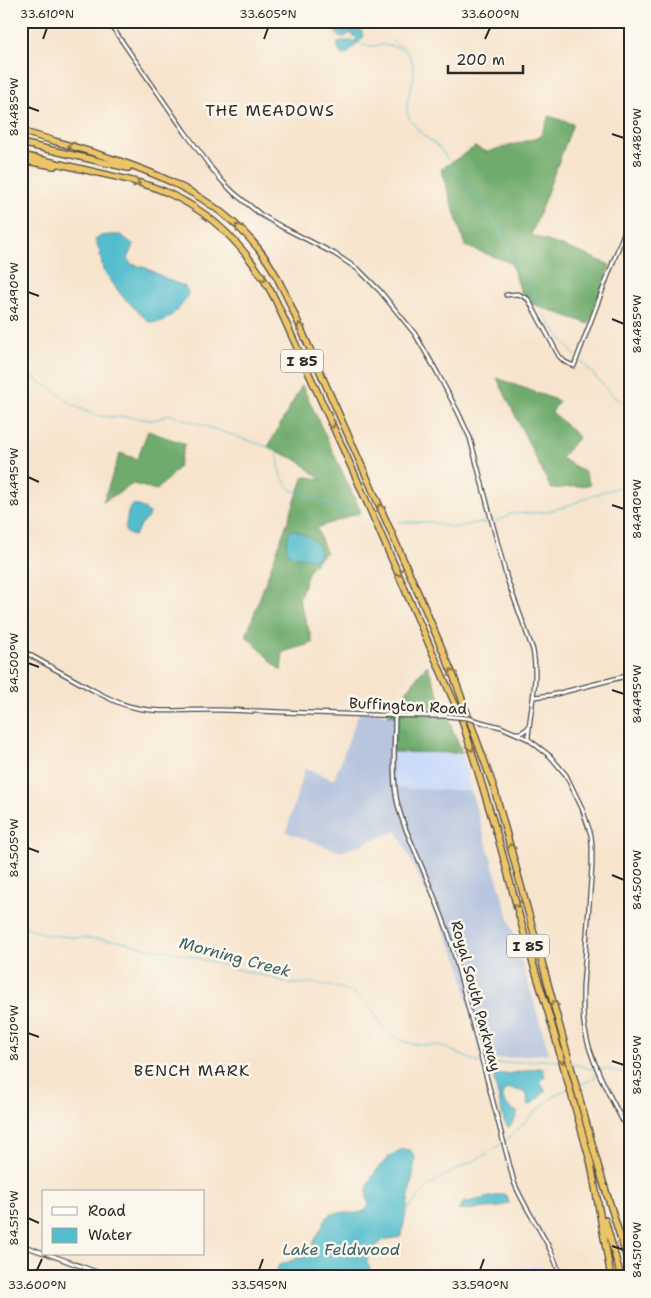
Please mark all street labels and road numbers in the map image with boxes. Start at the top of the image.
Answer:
road number: I 85 [281,350,323,372]
street label: Buffington Road [348,693,468,719]
street label: Royal South Parkway [446,918,506,1074]
road number: I 85 [507,934,549,958]

